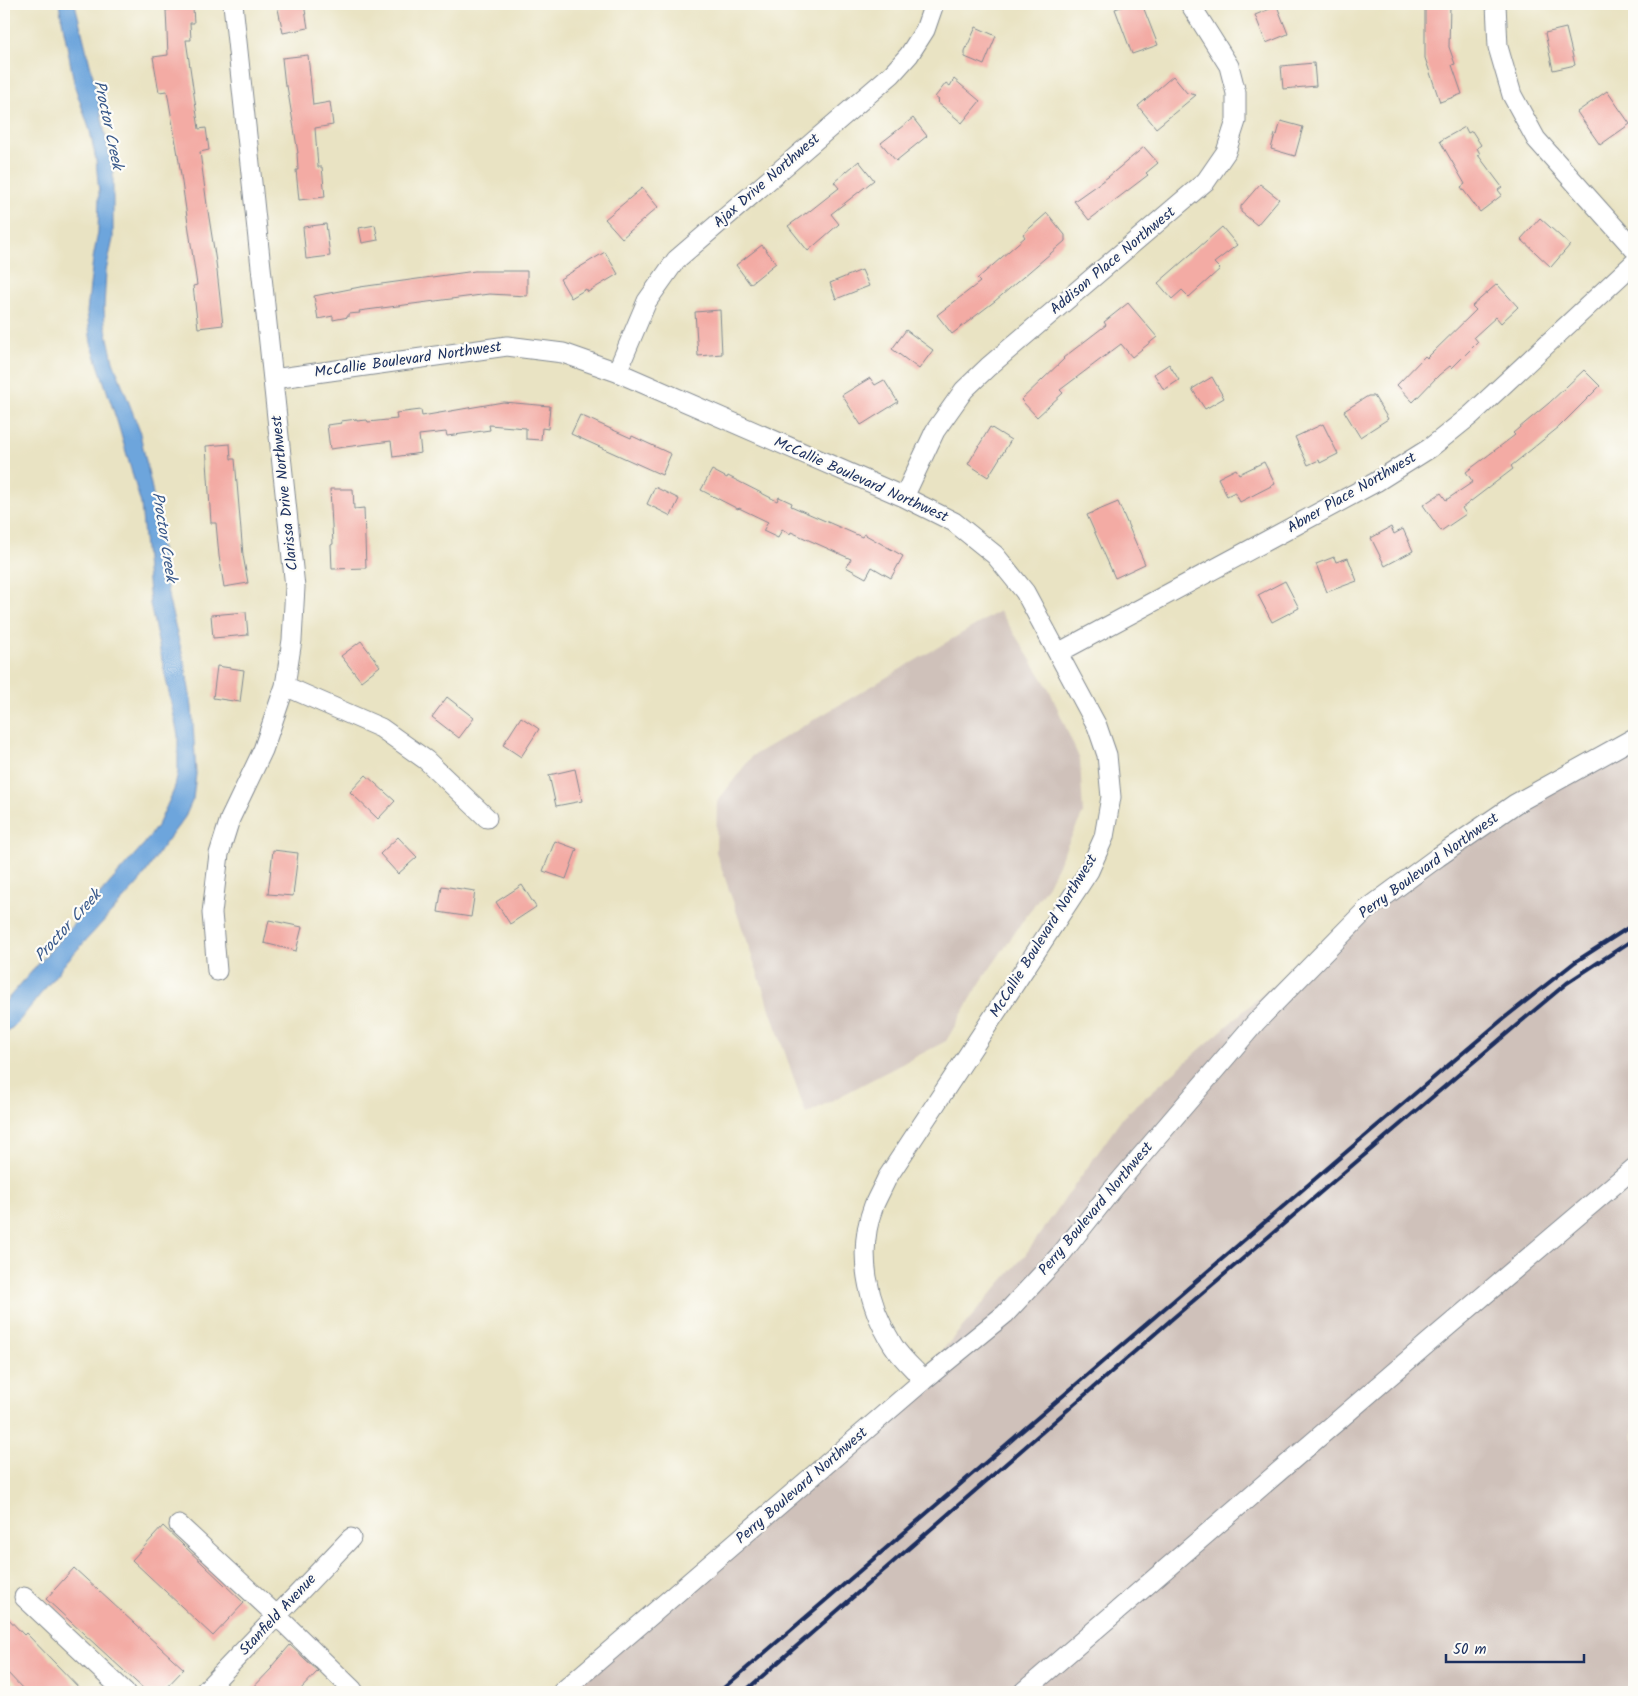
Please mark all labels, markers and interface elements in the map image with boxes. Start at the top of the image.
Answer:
water label: Proctor Creek [86,78,130,174]
street label: Ajax Drive Northwest [708,128,826,234]
street label: Addison Place Northwest [1045,201,1181,321]
street label: McCallie Boulevard Northwest [313,335,503,385]
street label: Clarissa Drive Northwest [265,414,305,572]
street label: McCallie Boulevard Northwest [770,431,952,529]
street label: Abner Place Northwest [1283,446,1421,540]
water label: Proctor Creek [145,490,184,586]
street label: Perry Boulevard Northwest [1354,807,1504,925]
street label: McCallie Boulevard Northwest [984,849,1104,1022]
water label: Proctor Creek [29,882,109,968]
street label: Perry Boulevard Northwest [1033,1137,1159,1281]
street label: Perry Boulevard Northwest [731,1422,874,1550]
street label: Stanfield Avenue [233,1568,323,1662]
scale bar [1446,1631,1583,1663]
text: 50 m [1453,1638,1487,1662]

